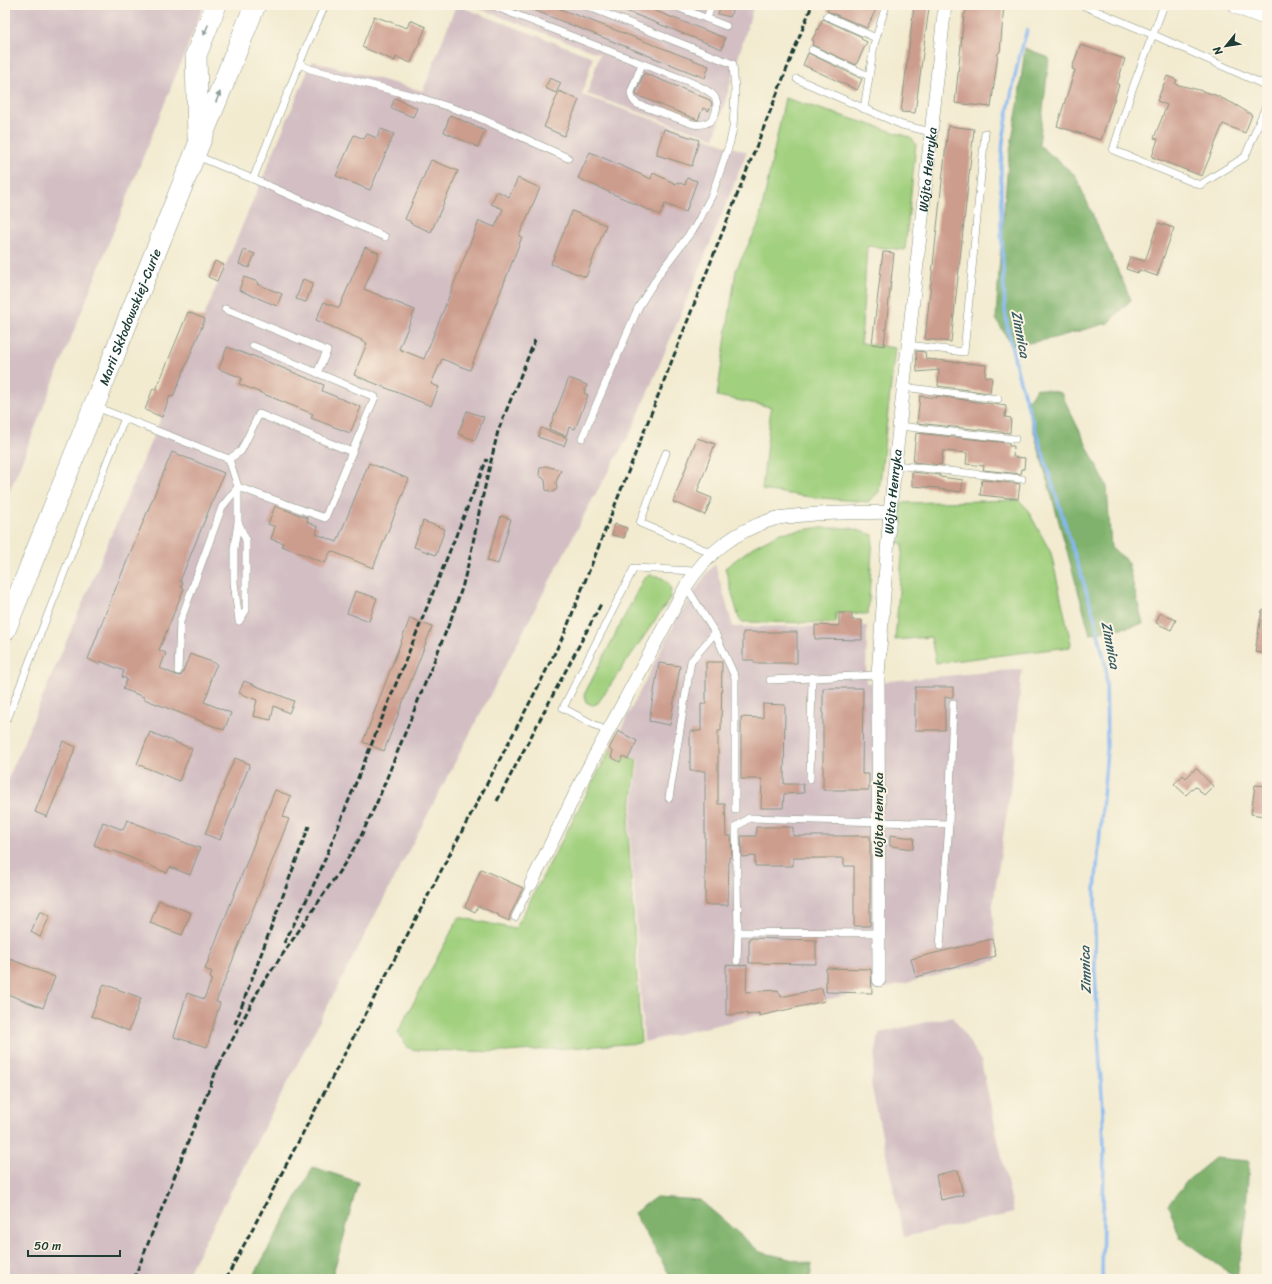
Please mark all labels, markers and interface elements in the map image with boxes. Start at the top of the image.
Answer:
one-way arrow [203,25,209,37]
north arrow [1206,26,1246,66]
text: N [1207,42,1228,60]
one-way arrow [215,92,221,103]
street label: Wójta Henryka [912,126,944,213]
street label: Marii Skłodowskiej-Curie [92,245,168,389]
water label: Zimnica [1004,308,1038,362]
street label: Wójta Henryka [877,448,909,535]
water label: Zimnica [1094,619,1128,673]
street label: Wójta Henryka [867,772,890,857]
water label: Zimnica [1072,944,1099,994]
scale bar [28,1232,120,1258]
text: 50 m [34,1235,61,1257]

